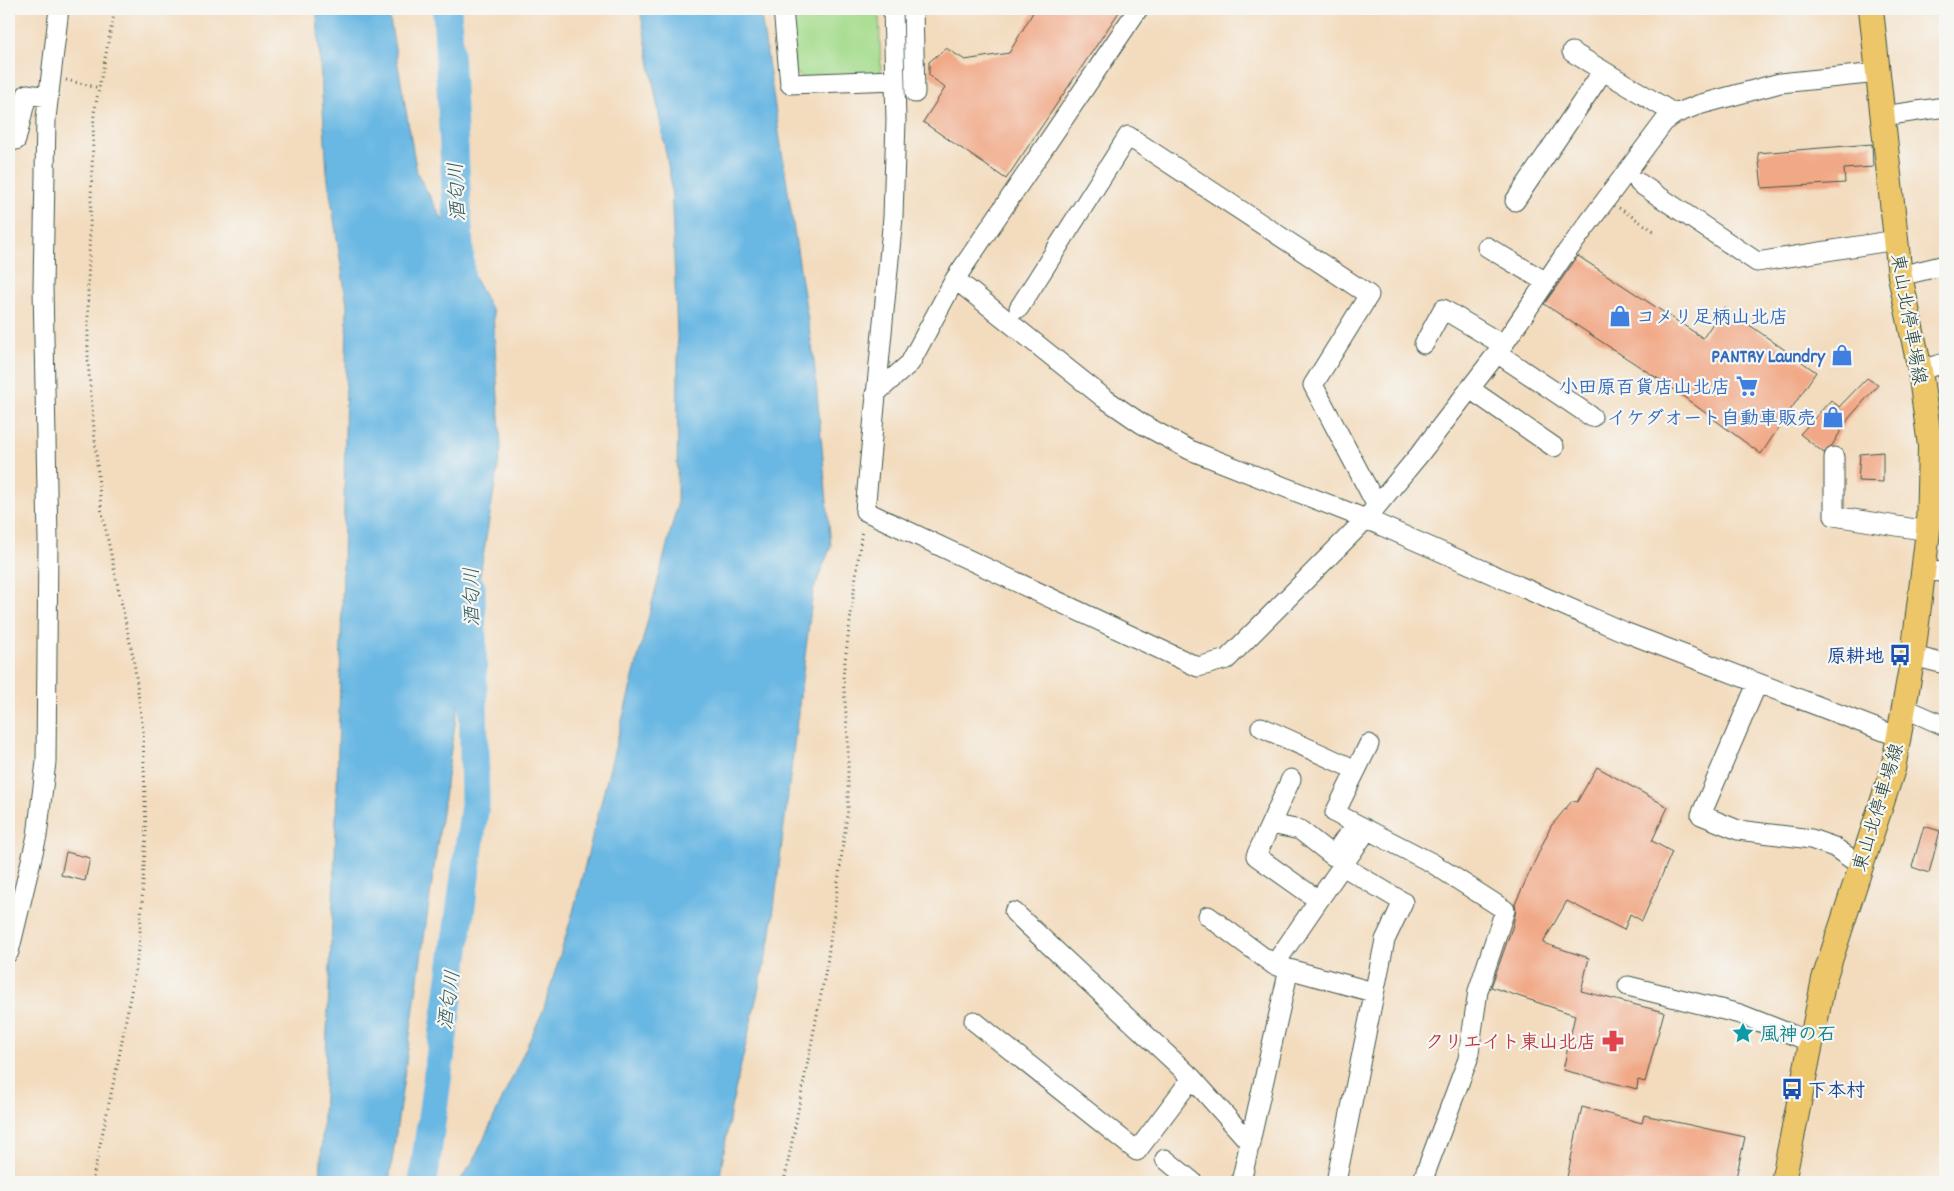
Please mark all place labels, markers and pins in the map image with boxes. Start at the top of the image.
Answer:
shop icon: コメリ足柄山北店 [1607,303,1633,329]
place label: コメリ足柄山北店 [1636,306,1788,333]
shop icon: PANTRY Laundry [1829,342,1855,368]
place label: PANTRY Laundry [1711,345,1826,372]
supermarket icon: 小田原百貨店山北店 [1734,373,1760,399]
place label: 小田原百貨店山北店 [1559,376,1730,403]
shop icon: イケダオート自動車販売 [1820,404,1846,430]
place label: イケダオート自動車販売 [1607,407,1816,434]
bus stop icon: 原耕地 [1887,642,1913,668]
place label: 原耕地 [1827,645,1884,672]
place icon: 風神の石 [1730,1020,1756,1046]
place label: 風神の石 [1760,1023,1836,1050]
pharmacy icon: クリエイト東山北店 [1600,1028,1626,1054]
place label: クリエイト東山北店 [1425,1031,1596,1058]
bus stop icon: 下本村 [1779,1076,1805,1102]
place label: 下本村 [1808,1079,1865,1106]

